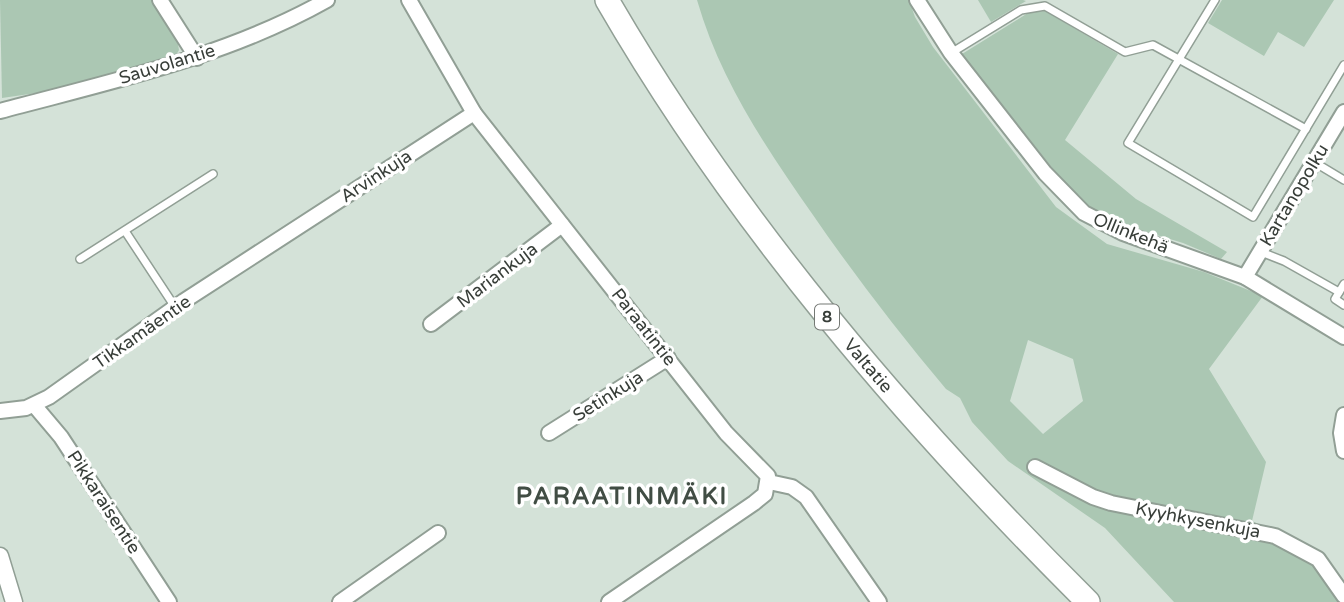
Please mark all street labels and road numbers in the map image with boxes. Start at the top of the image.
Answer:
street label: Sauvolantie [116,39,218,89]
street label: Kartanopolku [1255,140,1333,250]
street label: Arvinkuja [336,145,416,207]
street label: Ollinkehä [1090,208,1172,258]
street label: Mariankuja [452,238,542,312]
street label: Paraatintie [607,284,681,370]
street label: Tikkamäentie [89,290,195,374]
road number: 8 [815,304,839,330]
street label: Valtatie [839,334,898,397]
street label: Setinkuja [569,366,647,426]
street label: Pikkaraisentie [62,446,146,558]
street label: Kyyhkysenkuja [1134,497,1262,543]

